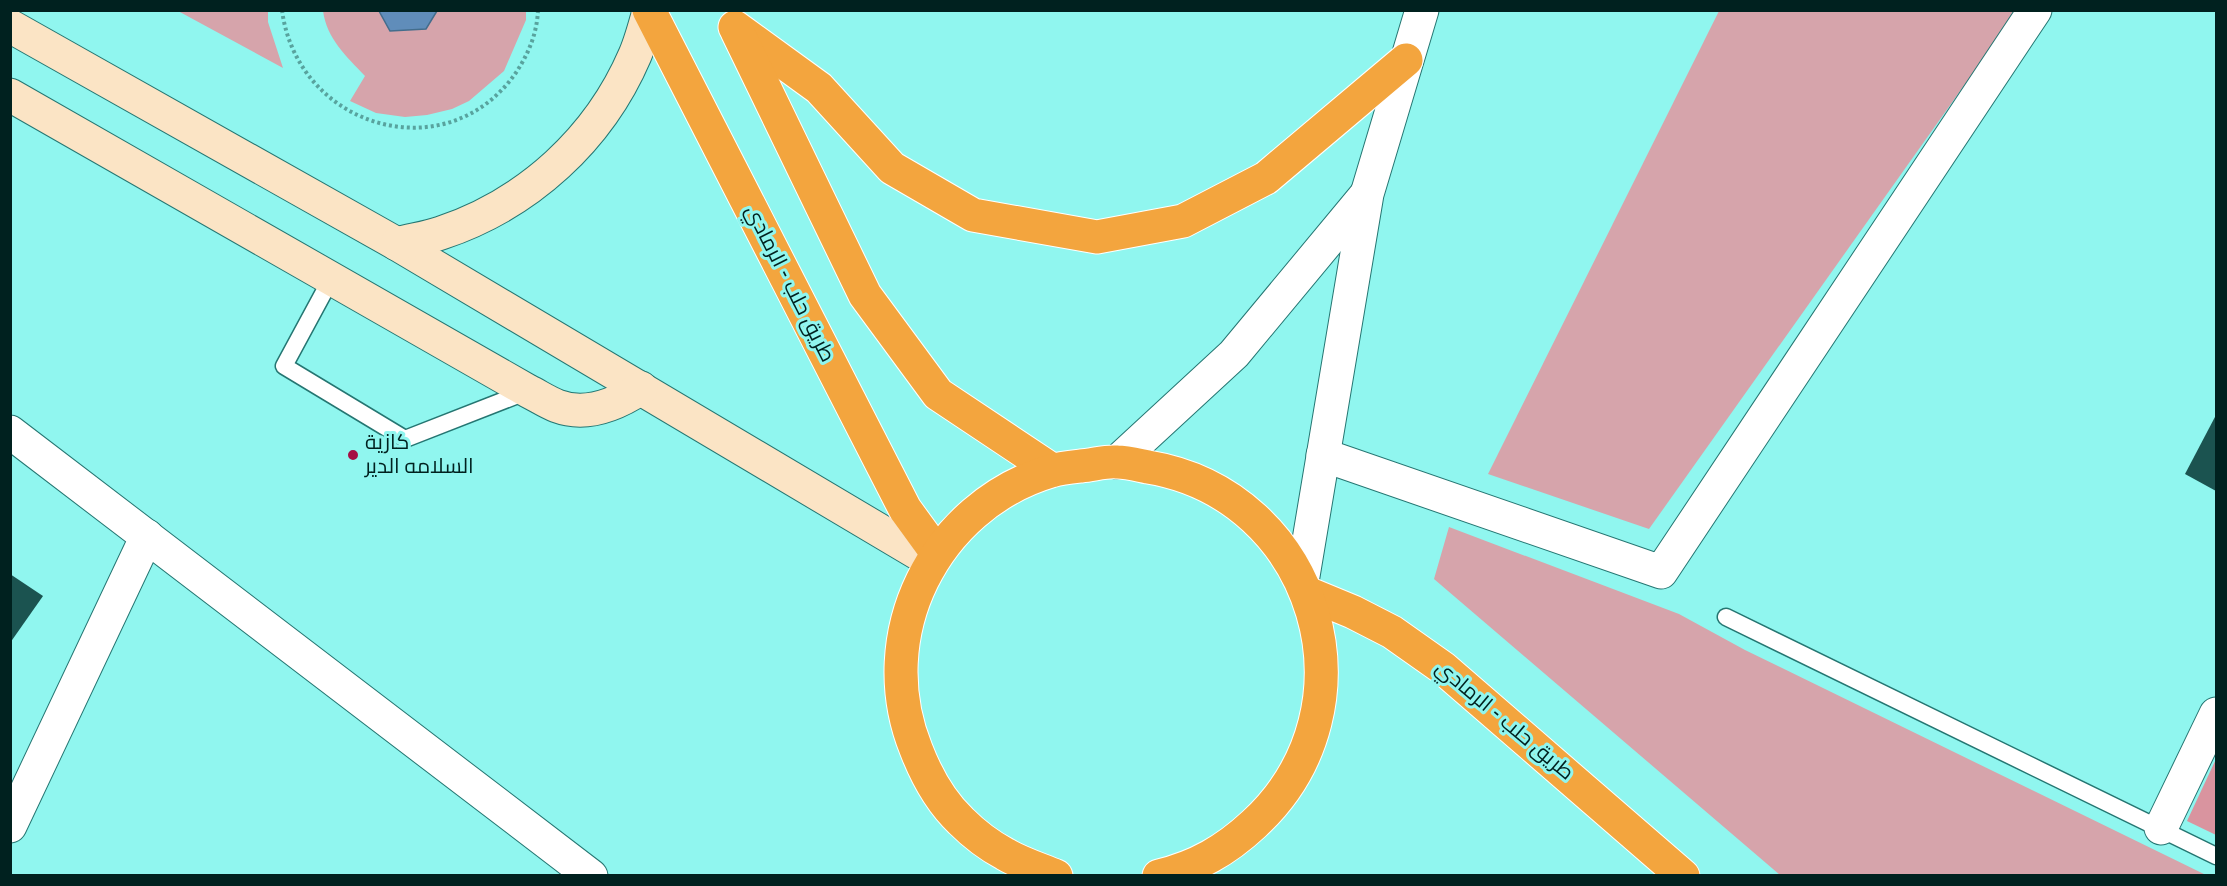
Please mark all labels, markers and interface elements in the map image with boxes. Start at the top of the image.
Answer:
street label: طريق حلب - الرمادي [737,201,840,368]
place label: كازية السلامه الدير [364,430,474,481]
marker: كازية السلامه الدير [346,448,360,462]
street label: طريق حلب - الرمادي [1428,655,1579,788]

